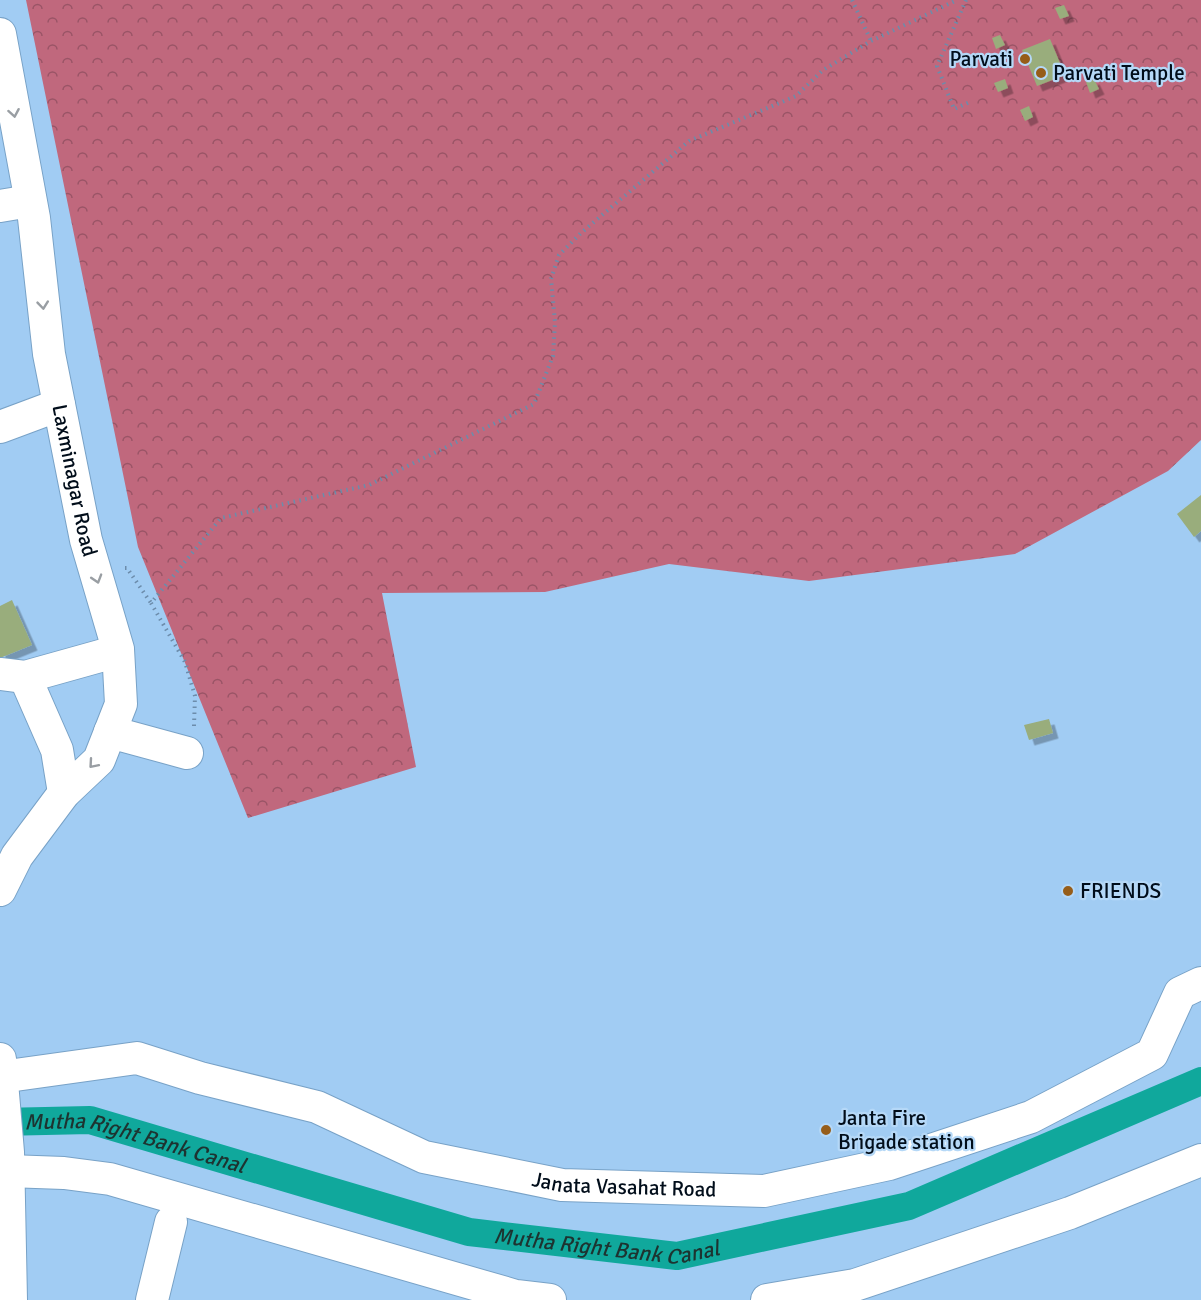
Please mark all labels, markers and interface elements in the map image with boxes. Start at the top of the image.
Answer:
place label: Parvati [949,46,1013,72]
marker: Parvati [1018,52,1032,66]
place label: Parvati Temple [1053,60,1185,86]
marker: Parvati Temple [1034,66,1048,80]
one-way arrow [7,107,20,117]
one-way arrow [37,301,49,310]
street label: Laxminagar Road [46,402,103,560]
one-way arrow [90,573,102,584]
one-way arrow [90,757,101,768]
place label: FRIENDS [1080,878,1161,904]
marker: FRIENDS [1061,884,1075,898]
place label: Janta Fire Brigade station [838,1105,975,1155]
water label: Mutha Right Bank Canal [24,1107,250,1179]
marker: Janta Fire Brigade station [819,1123,833,1137]
street label: Janata Vasahat Road [530,1166,717,1203]
water label: Mutha Right Bank Canal [492,1221,723,1270]

